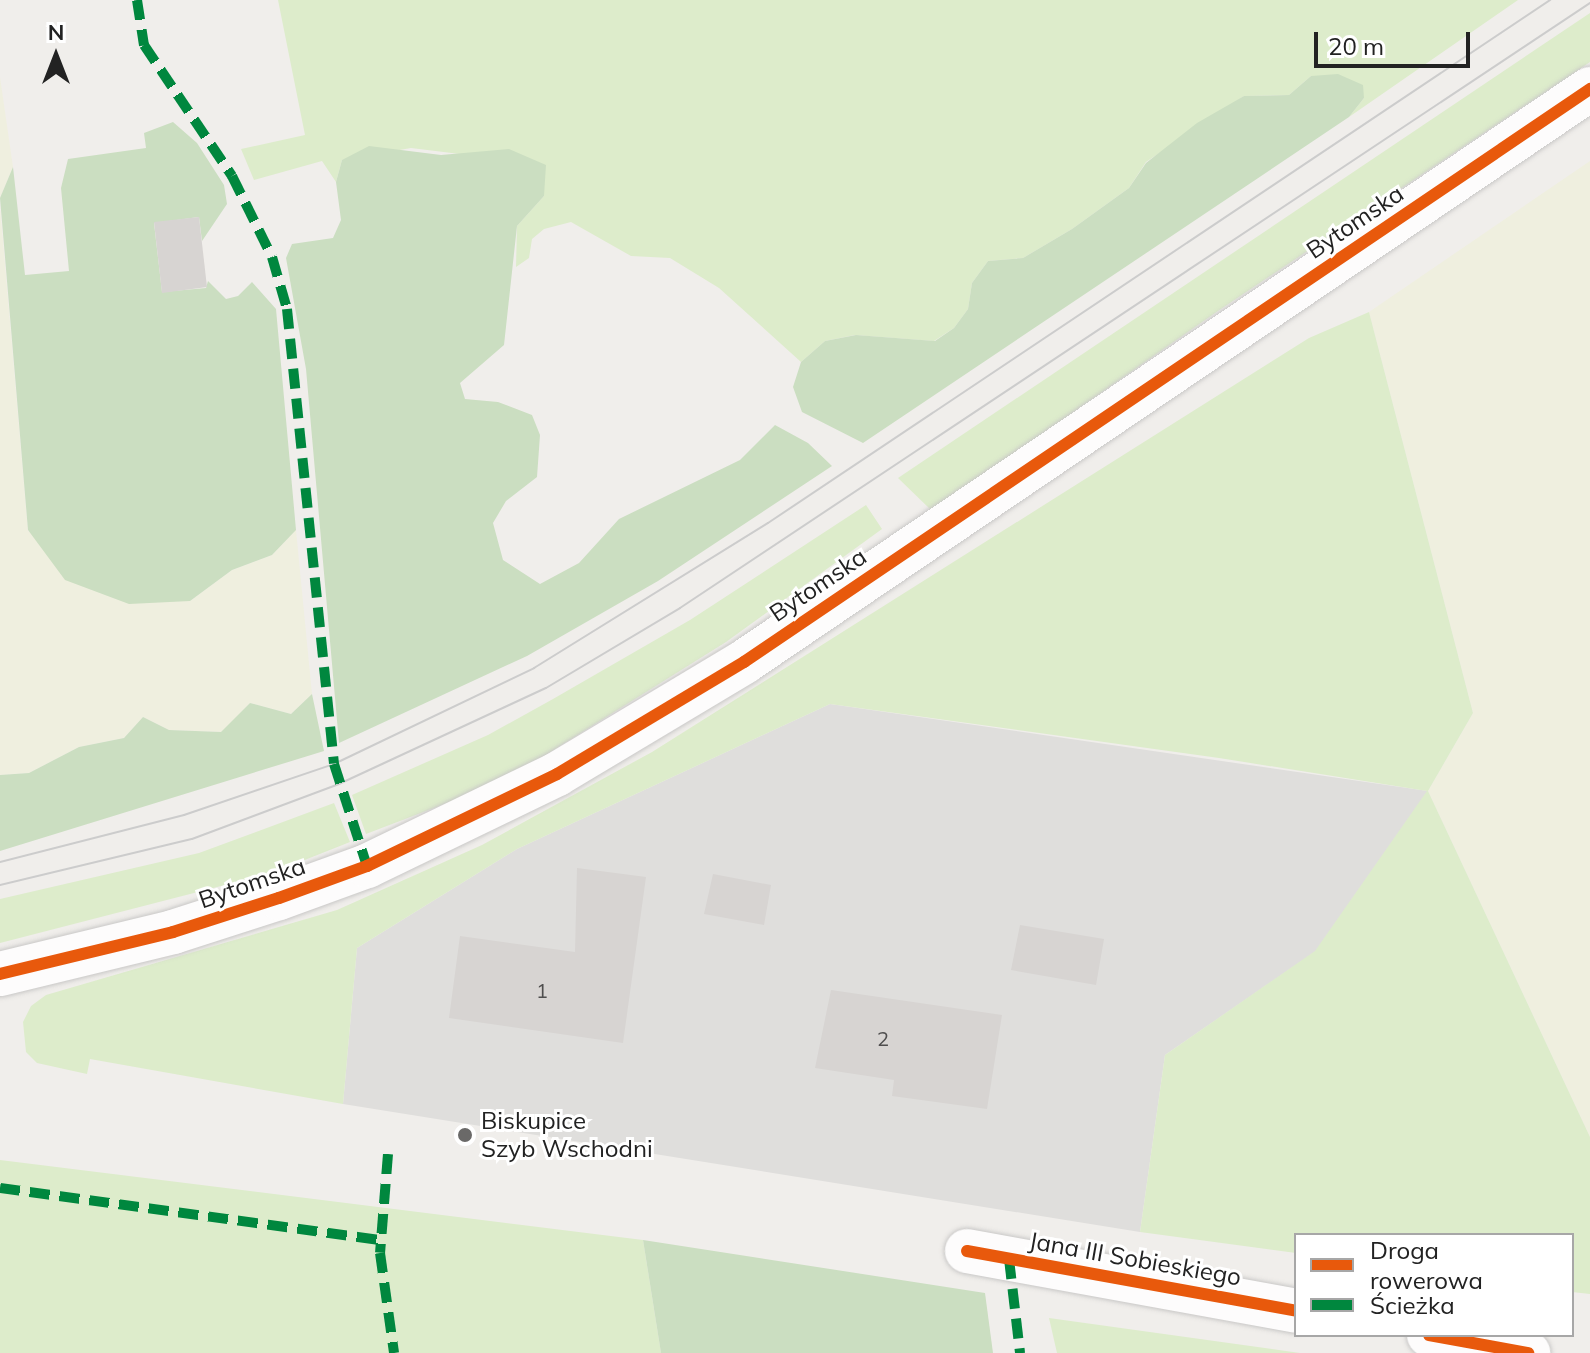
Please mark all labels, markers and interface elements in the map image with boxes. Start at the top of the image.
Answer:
north arrow [16,16,96,96]
scale bar [1318,16,1474,66]
text: N [48,18,64,46]
text: 20 m [1328,31,1384,61]
street label: Bytomska [1301,179,1409,265]
street label: Bytomska [764,542,872,628]
street label: Bytomska [195,851,309,915]
house number: 1 [536,978,548,1002]
house number: 2 [877,1026,889,1050]
place label: Biskupice Szyb Wschodni [481,1107,653,1163]
marker: Biskupice Szyb Wschodni [456,1126,474,1144]
street label: Jana III Sobieskiego [1027,1226,1243,1292]
legend [1294,1233,1574,1337]
text: Droga rowerowa [1370,1235,1483,1295]
text: Ścieżka [1370,1290,1455,1320]

